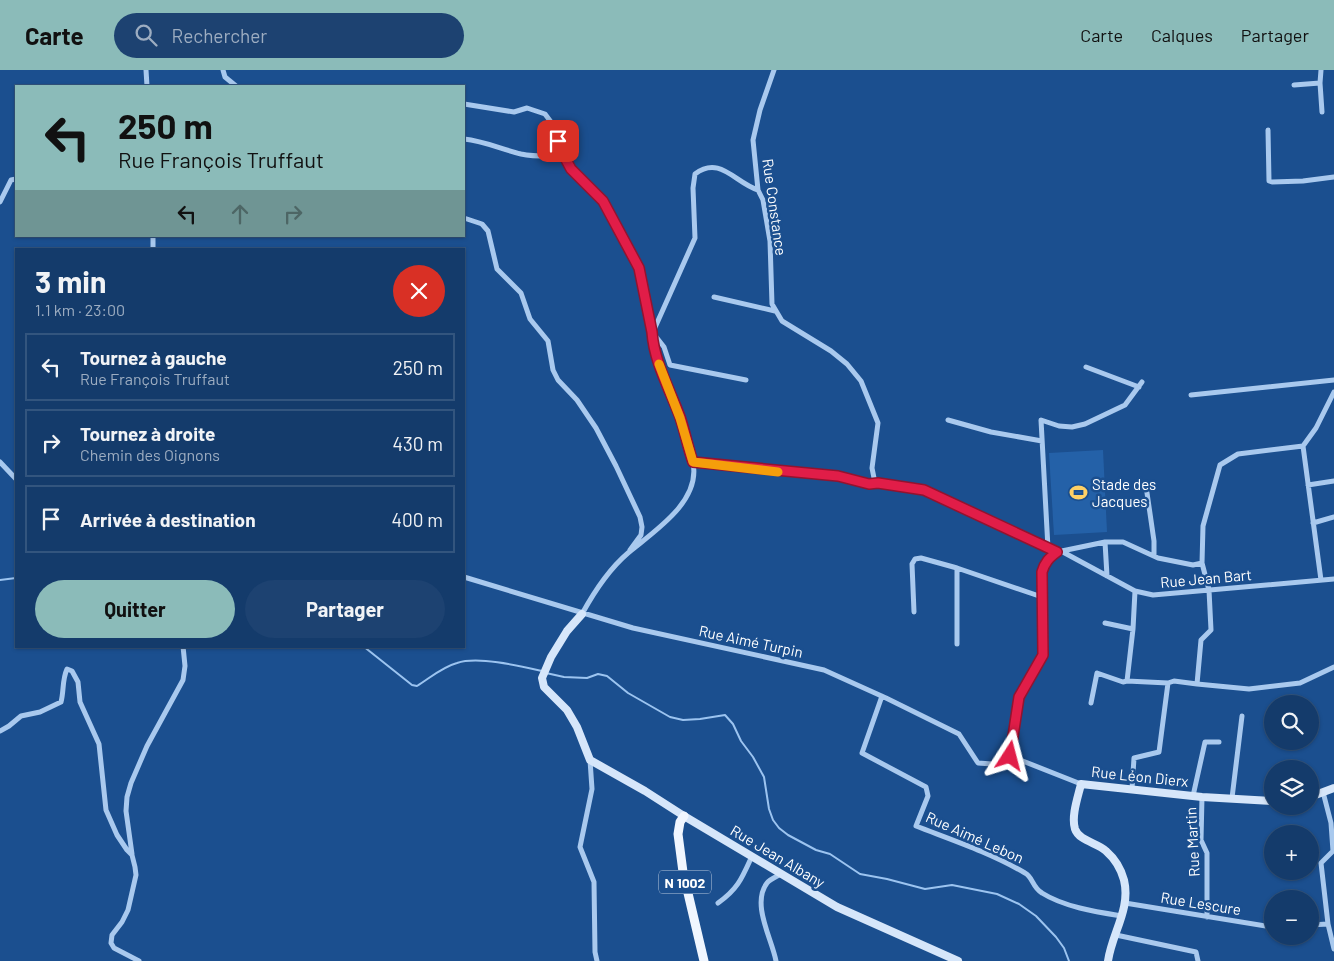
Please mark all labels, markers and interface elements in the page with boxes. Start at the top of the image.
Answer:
search box [114,13,464,58]
text: Carte [25,21,84,50]
icon: search [132,21,160,49]
text: Rechercher [172,24,267,47]
text: Carte [1080,24,1123,46]
text: Calques [1151,24,1213,46]
text: Partager [1241,24,1309,46]
text: 250 m [118,104,213,146]
icon: left [35,105,100,170]
pin [537,120,579,162]
icon: arrive [544,127,572,155]
text: Rue François Truffaut [118,146,324,172]
street label: Rue Constance [759,157,791,257]
icon: left [173,200,201,228]
icon: ahead [226,200,254,228]
icon: right [279,200,307,228]
text: 3 min [35,263,106,299]
button: close [393,265,445,317]
text: 1.1 km · 23:00 [35,300,125,319]
text: Tournez à gauche [80,346,227,369]
icon: left [37,353,65,381]
text: 250 m [393,356,443,379]
text: Rue François Truffaut [80,369,230,388]
text: Tournez à droite [80,422,216,445]
icon: right [37,429,65,457]
text: 430 m [392,432,443,455]
text: Chemin des Oignons [80,445,220,464]
place label: Stade des Jacques [1092,475,1156,510]
sports icon: Stade des Jacques [1068,483,1088,503]
icon: arrive [37,505,65,533]
text: Arrivée à destination [80,508,256,531]
text: 400 m [392,508,443,531]
street label: Rue Jean Bart [1160,565,1252,591]
button: Quitter [35,580,235,638]
button: Partager [245,580,445,638]
street label: Rue Aimé Turpin [697,621,805,661]
map controls [1264,695,1319,945]
button: search [1264,695,1319,750]
position arrow [983,729,1035,781]
button: layers [1264,760,1319,815]
street label: Rue Léon Dierx [1090,762,1190,790]
street label: Rue Aimé Lebon [923,807,1027,867]
street label: Rue Martin [1181,807,1203,877]
street label: Rue Jean Albany [728,821,828,891]
button: + [1264,825,1319,880]
road number: N 1002 [659,870,711,894]
street label: Rue Lescure [1160,888,1242,918]
button: − [1264,890,1319,945]

